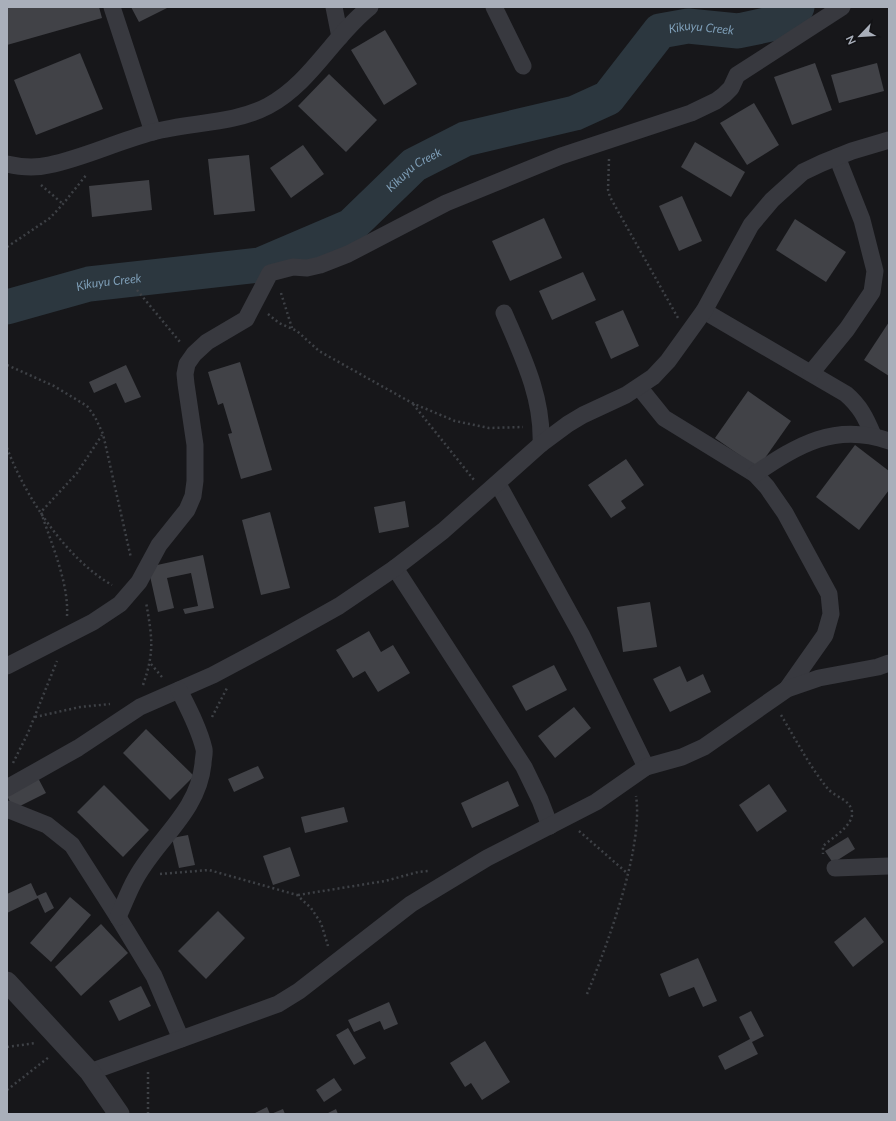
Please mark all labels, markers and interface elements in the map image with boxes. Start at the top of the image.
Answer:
north arrow [840,16,880,56]
water label: Kikuyu Creek [667,18,735,38]
text: N [843,34,858,47]
water label: Kikuyu Creek [383,144,444,195]
water label: Kikuyu Creek [74,270,142,294]

